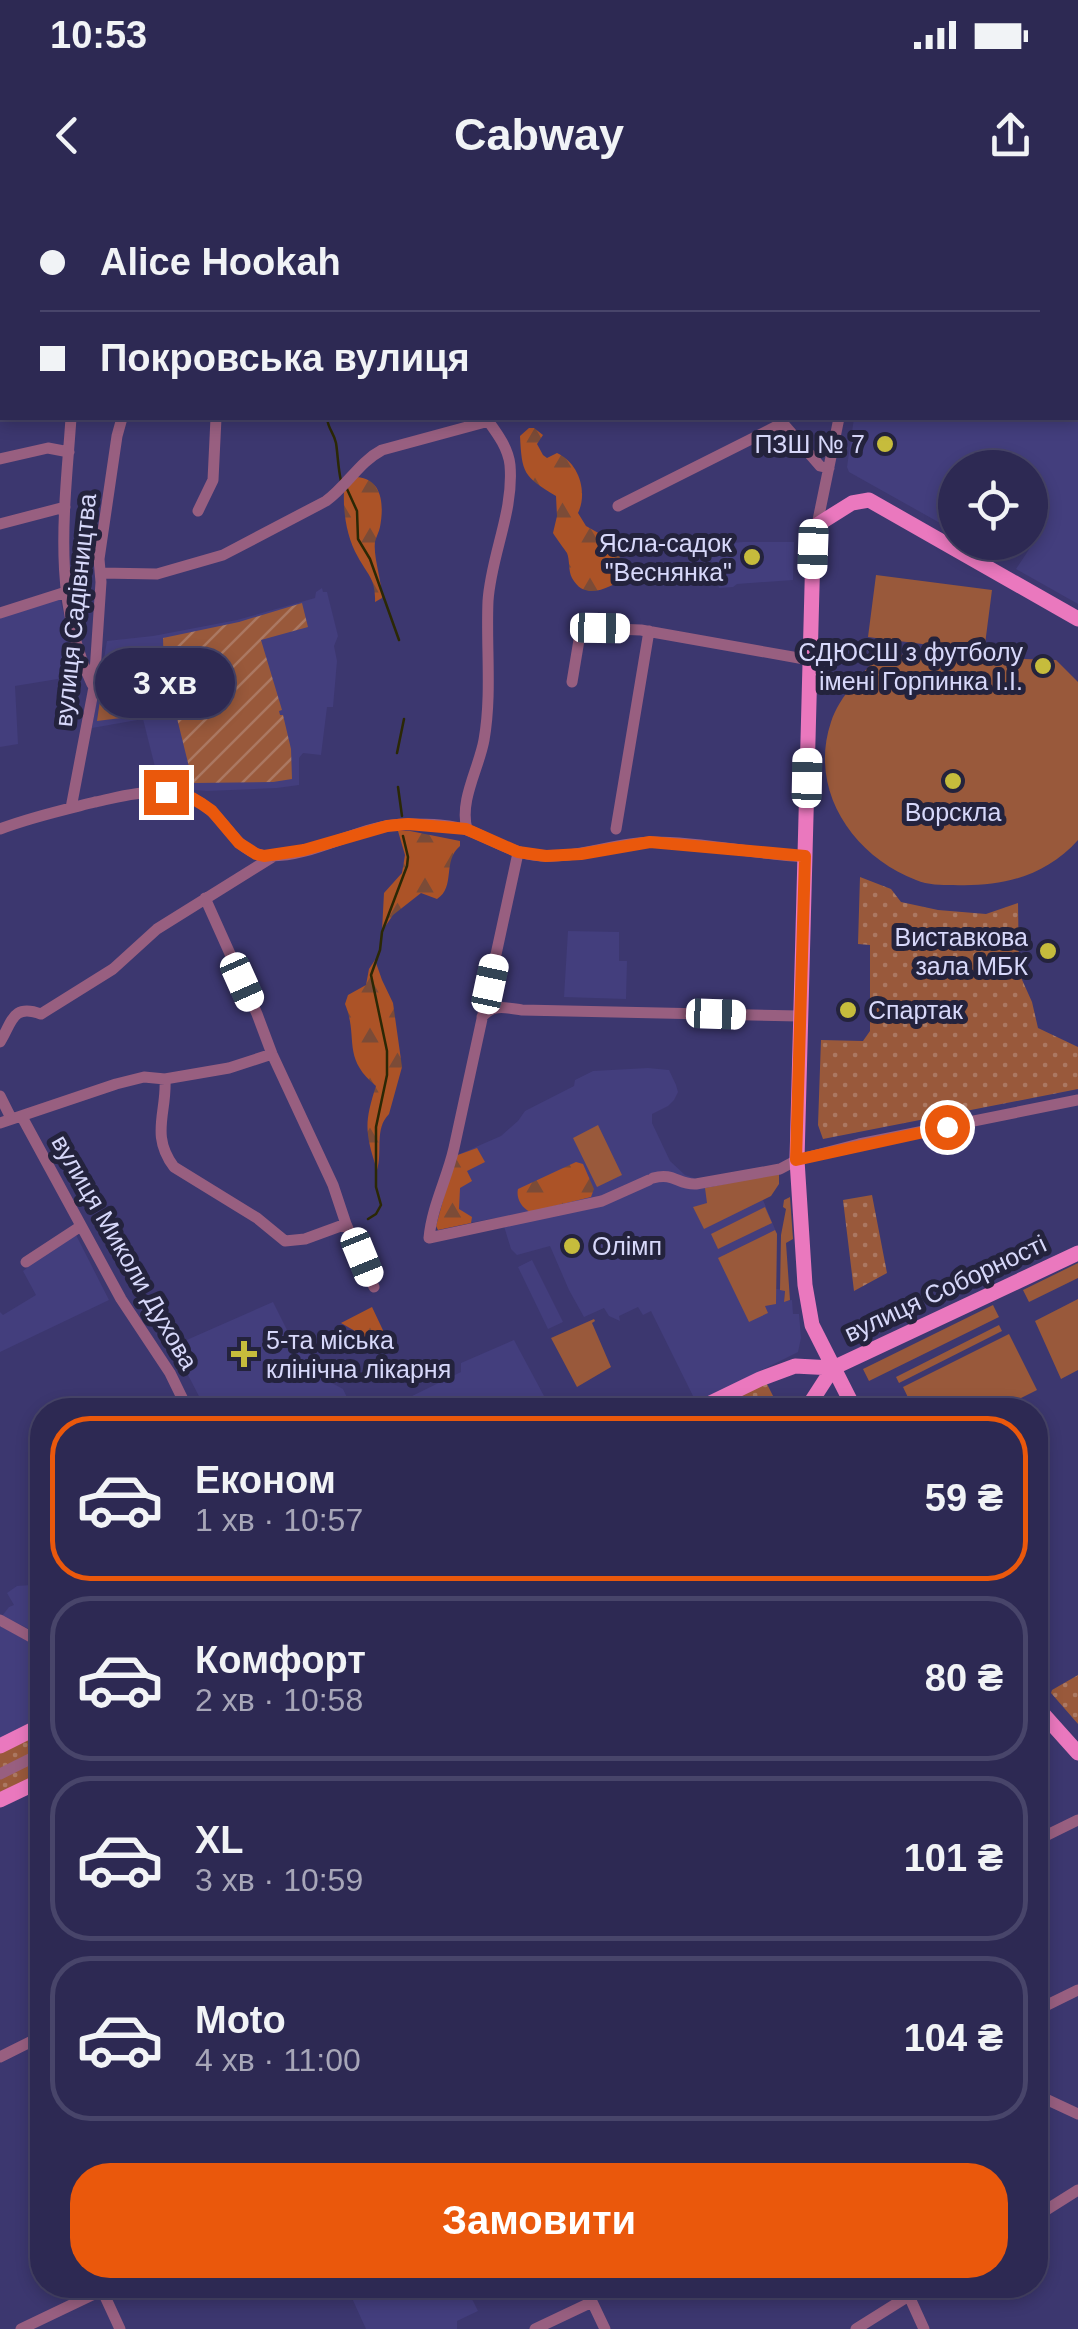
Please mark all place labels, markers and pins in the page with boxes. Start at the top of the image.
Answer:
place label: ПЗШ № 7 [754,430,865,458]
marker: ПЗШ № 7 [874,433,896,455]
place label: Ясла-садок "Веснянка" [599,529,733,586]
marker: Ясла-садок "Веснянка" [741,546,763,568]
place label: СДЮСШ з футболу імені Горпинка І.І. [798,638,1023,695]
marker: СДЮСШ з футболу імені Горпинка І.І. [1032,655,1054,677]
marker: Ворскла [942,770,964,792]
place label: Ворскла [905,798,1001,826]
place label: Виставкова зала МБК [894,923,1028,980]
marker: Виставкова зала МБК [1037,940,1059,962]
place label: Спартак [868,996,964,1024]
marker: Спартак [837,999,859,1021]
place label: Олімп [592,1232,662,1260]
marker: Олімп [561,1235,583,1257]
place label: 5-та міська клінічна лікарня [266,1326,451,1383]
marker: 5-та міська клінічна лікарня [231,1341,257,1367]

